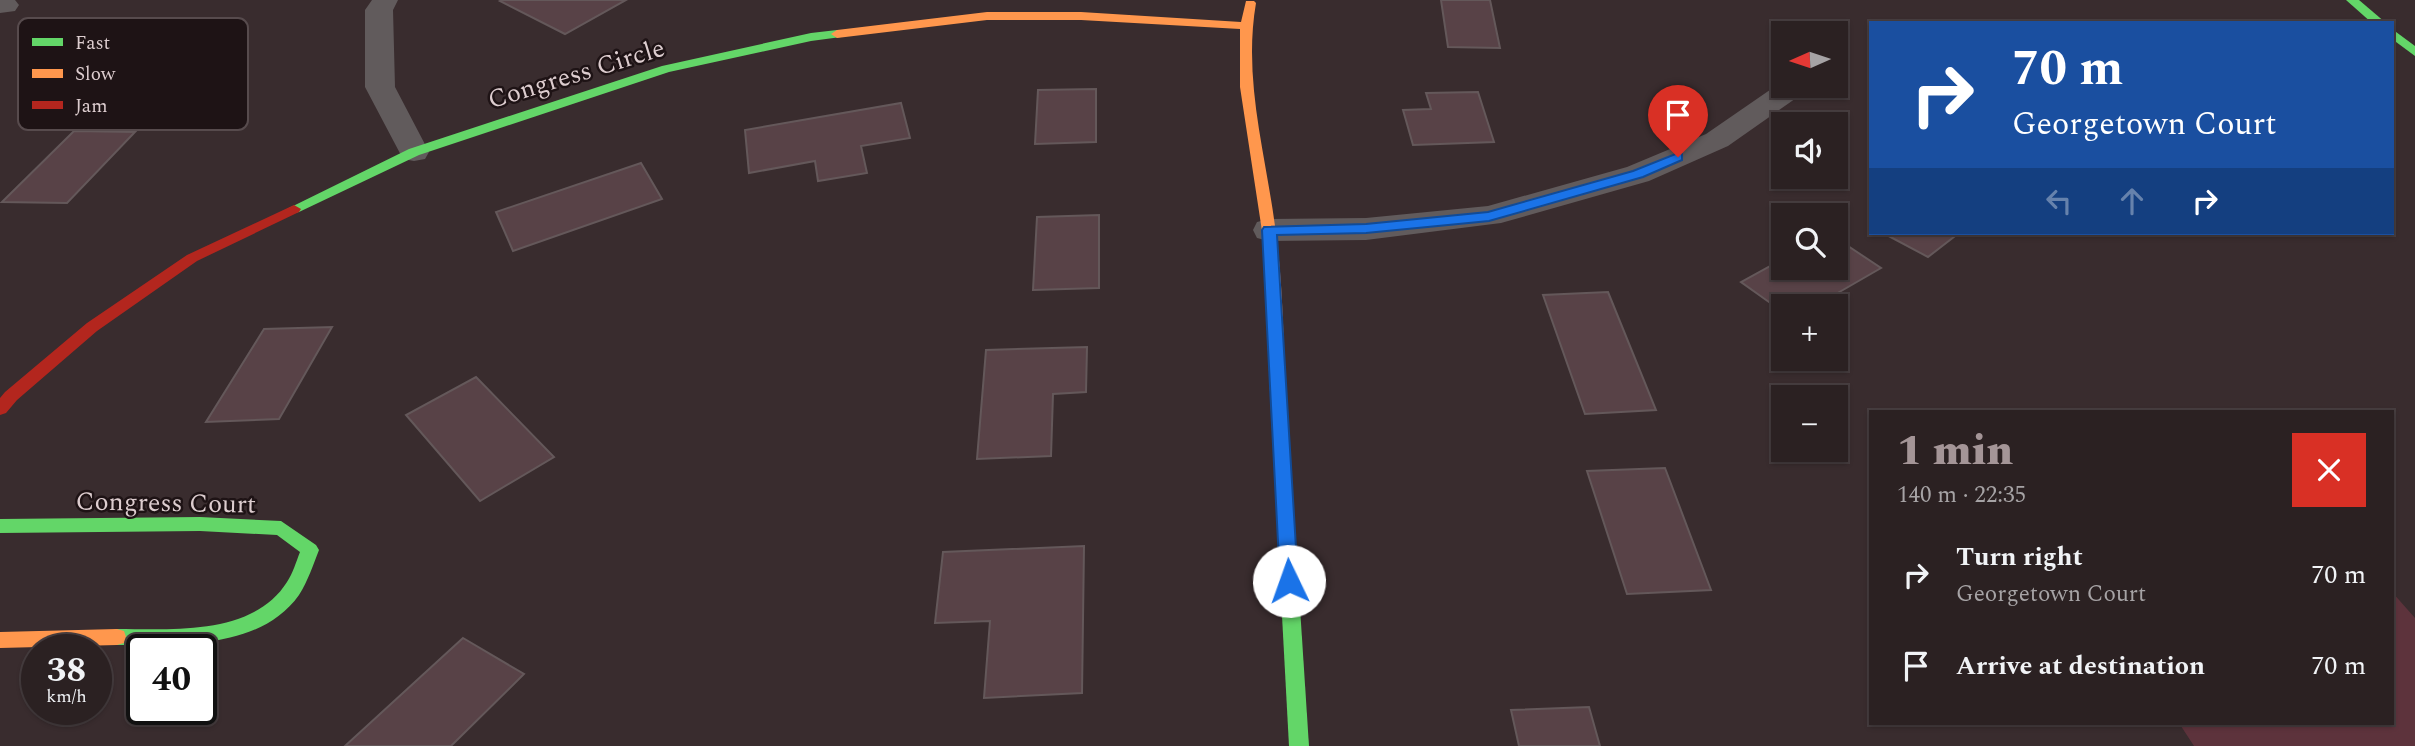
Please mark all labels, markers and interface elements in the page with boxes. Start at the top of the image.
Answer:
legend [18,18,248,130]
north arrow [1771,21,1848,98]
map controls [1771,21,1848,462]
street label: Congress Circle [483,28,670,120]
text: Fast [75,29,111,58]
text: 70 m [2012,32,2123,107]
icon: right [1897,49,1988,140]
text: Slow [75,60,116,89]
pin [1648,85,1708,157]
text: Jam [75,92,107,121]
icon: arrive [1659,96,1697,134]
text: Georgetown Court [2012,100,2277,149]
button: sound [1771,112,1848,189]
icon: left [2040,182,2078,220]
icon: ahead [2113,182,2151,220]
icon: right [2186,182,2224,220]
button: search [1771,203,1848,280]
button: + [1771,294,1848,371]
button: − [1771,385,1848,462]
text: 1 min [1897,420,2013,483]
button: close [2292,433,2366,507]
text: 140 m · 22:35 [1897,478,2026,513]
street label: Congress Court [75,481,257,525]
text: Turn right [1956,537,2083,577]
position arrow [1252,544,1326,618]
text: 70 m [2311,555,2366,595]
icon: right [1897,556,1935,594]
text: Georgetown Court [1956,577,2146,612]
speed limit sign: 40 [126,634,217,725]
text: 38 [47,644,86,697]
text: Arrive at destination [1956,646,2205,686]
text: 70 m [2311,646,2366,686]
icon: arrive [1897,647,1935,685]
text: km/h [46,683,87,710]

